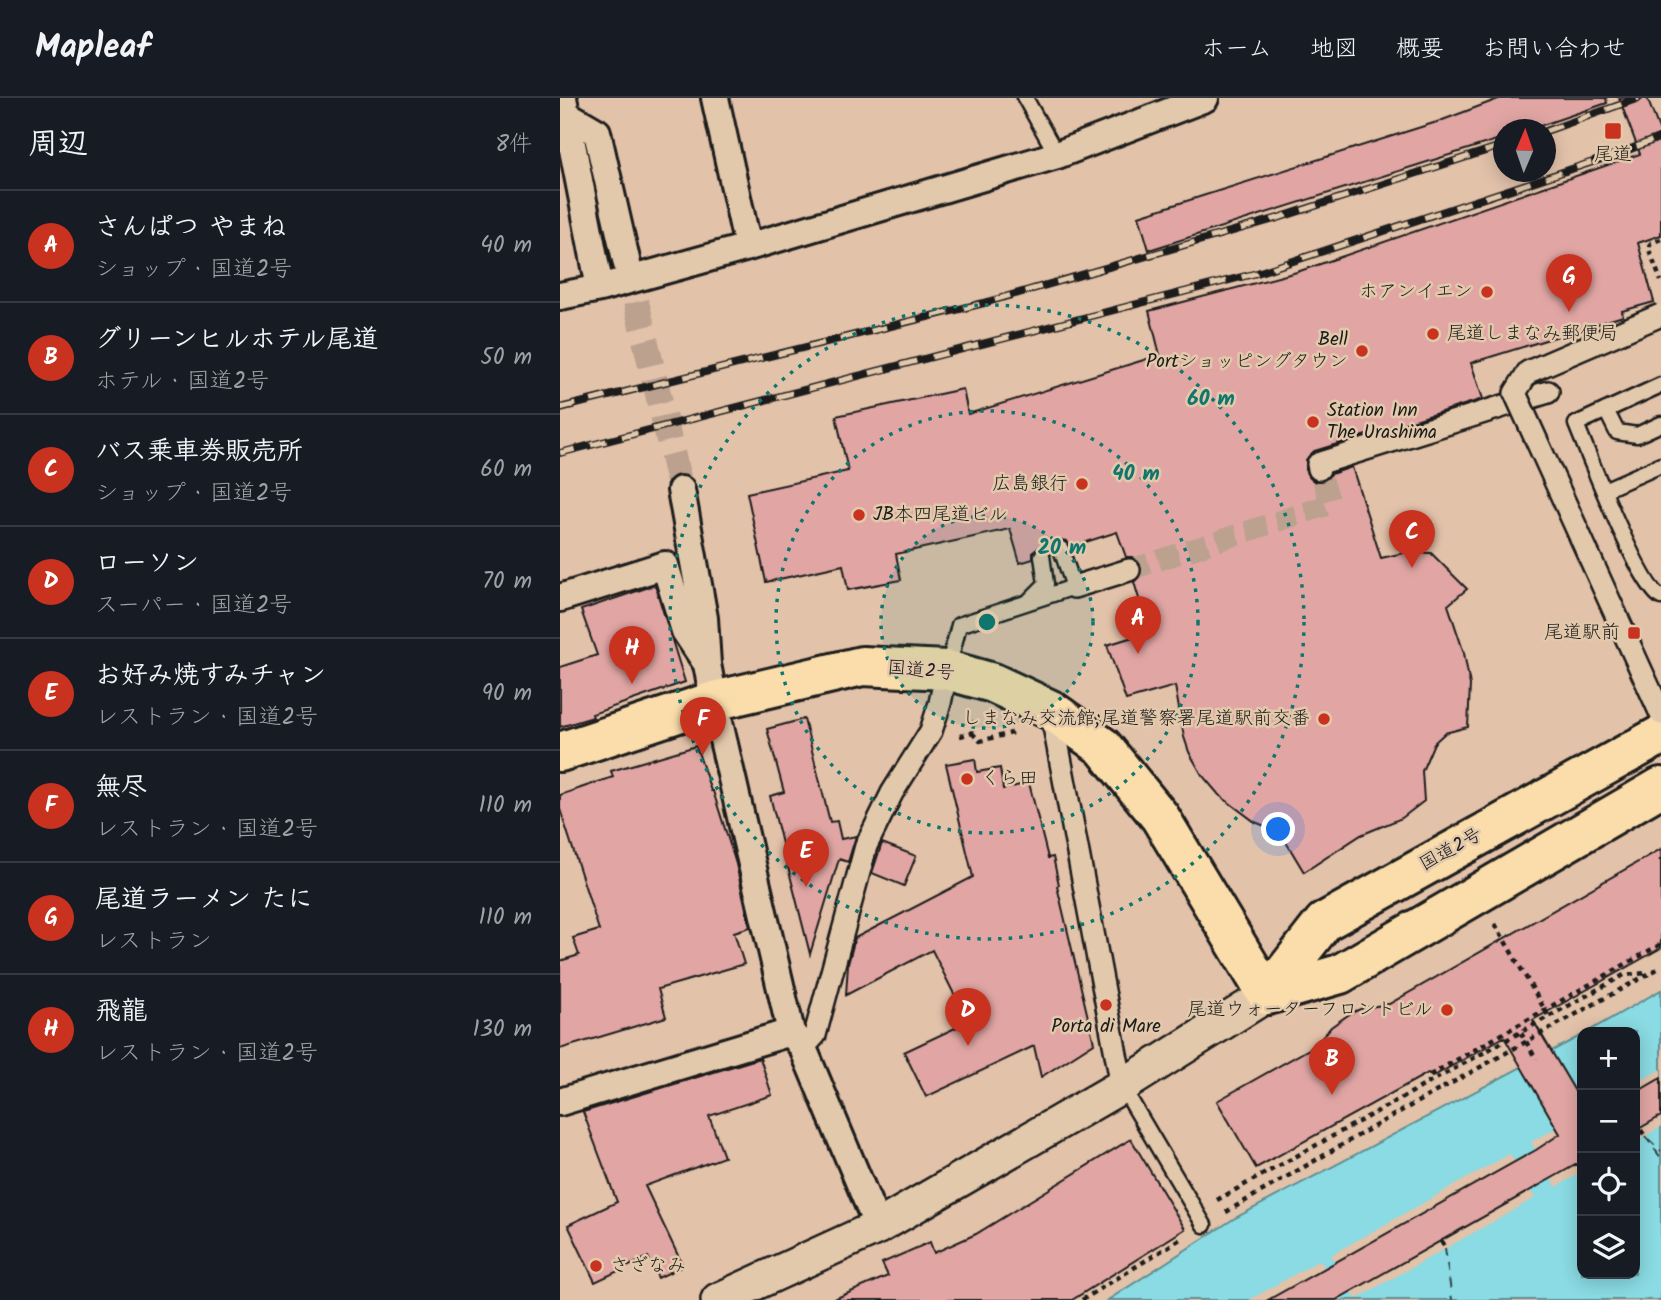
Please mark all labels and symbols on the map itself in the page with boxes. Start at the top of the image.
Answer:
north arrow [1493,119,1556,182]
marker: 尾道 [1603,121,1623,141]
place label: 尾道 [1594,140,1632,170]
pin: G [1546,254,1592,312]
place label: ホアンイエン [1359,277,1473,307]
marker: ホアンイエン [1479,284,1495,300]
place label: 尾道しまなみ郵便局 [1447,319,1618,349]
place label: Bell Portショッピングタウン [1146,325,1348,377]
marker: 尾道しまなみ郵便局 [1425,326,1441,342]
marker: Bell Portショッピングタウン [1354,343,1370,359]
text: 60 m [1187,383,1235,416]
place label: Station Inn The Urashima [1327,396,1437,448]
marker: Station Inn The Urashima [1305,414,1321,430]
text: 40 m [1112,458,1160,491]
place label: 広島銀行 [992,469,1068,499]
marker: 広島銀行 [1074,476,1090,492]
place label: JB本四尾道ビル [873,500,1008,530]
marker: JB本四尾道ビル [851,507,867,523]
pin: C [1389,510,1435,568]
text: 20 m [1038,532,1086,565]
pin: A [1115,596,1161,654]
centre of rings [975,610,999,634]
place label: 尾道駅前 [1544,618,1620,648]
marker: 尾道駅前 [1626,625,1642,641]
pin: H [609,626,655,684]
street label: 国道2号 [886,653,956,689]
pin: F [680,697,726,755]
place label: しまなみ交流館;尾道警察署尾道駅前交番 [962,704,1310,734]
marker: しまなみ交流館;尾道警察署尾道駅前交番 [1316,711,1332,727]
place label: くら田 [981,764,1038,794]
marker: くら田 [959,771,975,787]
your location [1261,812,1295,846]
street label: 国道2号 [1414,820,1488,880]
pin: E [783,829,829,887]
pin: D [945,988,991,1046]
place label: 尾道ウォーターフロントビル [1188,995,1433,1025]
marker: Porta di Mare [1098,997,1114,1013]
marker: 尾道ウォーターフロントビル [1439,1002,1455,1018]
place label: Porta di Mare [1051,1012,1161,1042]
pin: B [1309,1037,1355,1095]
place label: さざなみ [610,1251,686,1281]
marker: さざなみ [588,1258,604,1274]

